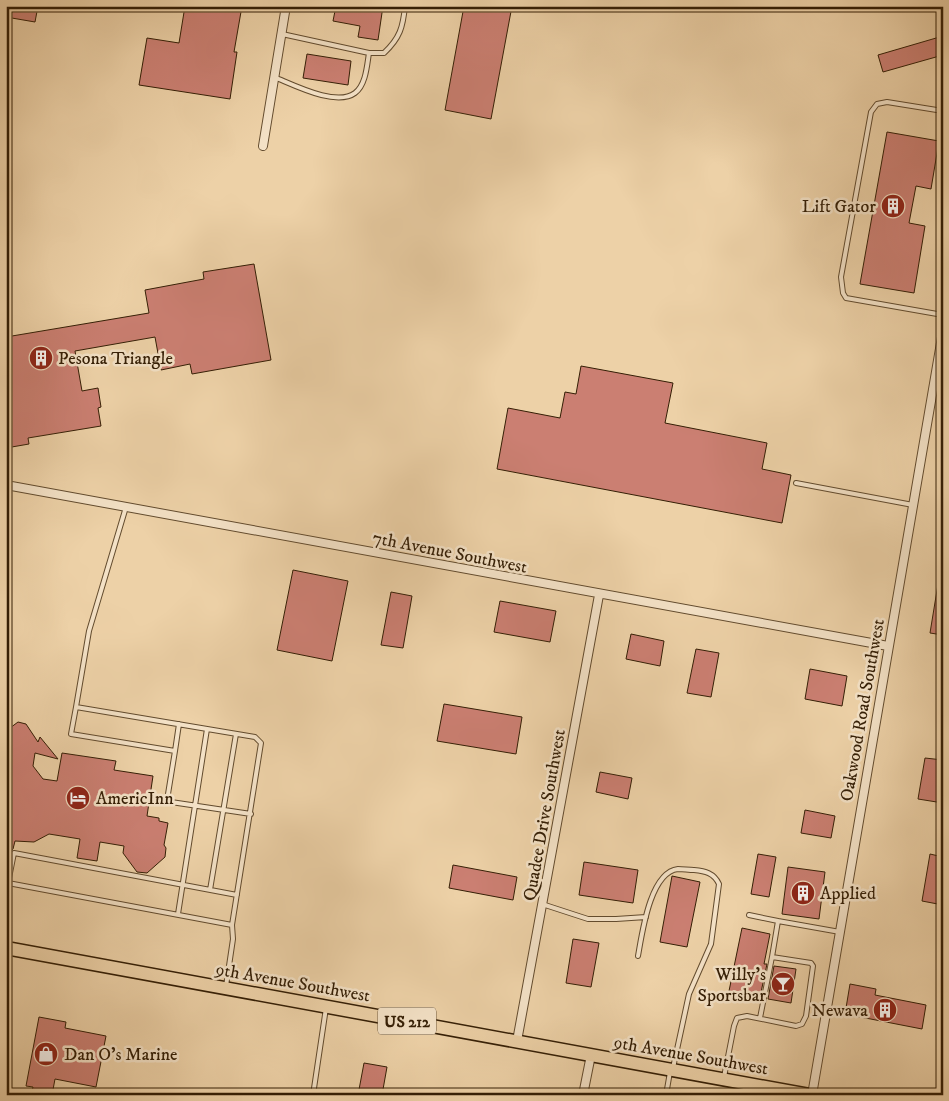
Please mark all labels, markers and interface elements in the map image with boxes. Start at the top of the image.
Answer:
building icon: Lift Gator [880,193,906,219]
place label: Lift Gator [802,196,876,218]
building icon: Pesona Triangle [28,345,54,371]
place label: Pesona Triangle [58,348,173,370]
street label: 7th Avenue Southwest [371,527,529,579]
street label: Oakwood Road Southwest [836,617,890,803]
street label: Quadee Drive Southwest [519,727,571,903]
hotel icon: AmericInn [65,785,91,811]
place label: AmericInn [96,788,174,810]
building icon: Applied [790,880,816,906]
place label: Applied [820,883,876,905]
street label: 9th Avenue Southwest [213,958,372,1007]
place label: Willy's Sportsbar [698,964,766,1007]
bar icon: Willy's Sportsbar [770,971,796,997]
building icon: Newava [872,997,898,1023]
place label: Newava [811,1000,868,1022]
road number: US 212 [378,1008,436,1034]
street label: 9th Avenue Southwest [611,1031,770,1080]
shop icon: Dan O's Marine [33,1041,59,1067]
place label: Dan O's Marine [64,1044,178,1066]

